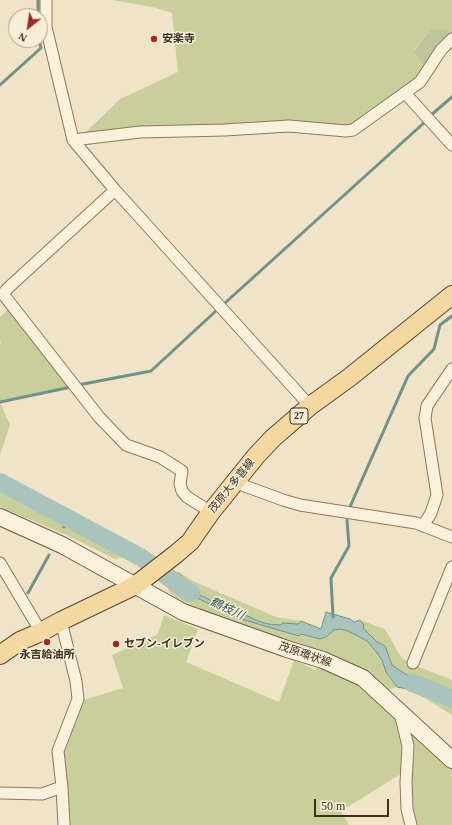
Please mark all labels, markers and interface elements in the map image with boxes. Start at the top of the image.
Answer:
north arrow [8,8,48,48]
text: N [16,30,29,45]
place label: 安楽寺 [162,32,195,46]
marker: 安楽寺 [149,34,159,44]
road number: 27 [290,408,308,424]
street label: 茂原大多喜線 [206,456,258,516]
water label: 鶴枝川 [208,595,246,623]
marker: 永吉給油所 [42,637,52,647]
place label: セブン-イレブン [124,637,205,651]
marker: セブン-イレブン [111,639,121,649]
street label: 茂原環状線 [277,640,333,670]
place label: 永吉給油所 [20,648,74,662]
scale bar [316,791,391,817]
text: 50 m [321,799,345,813]

